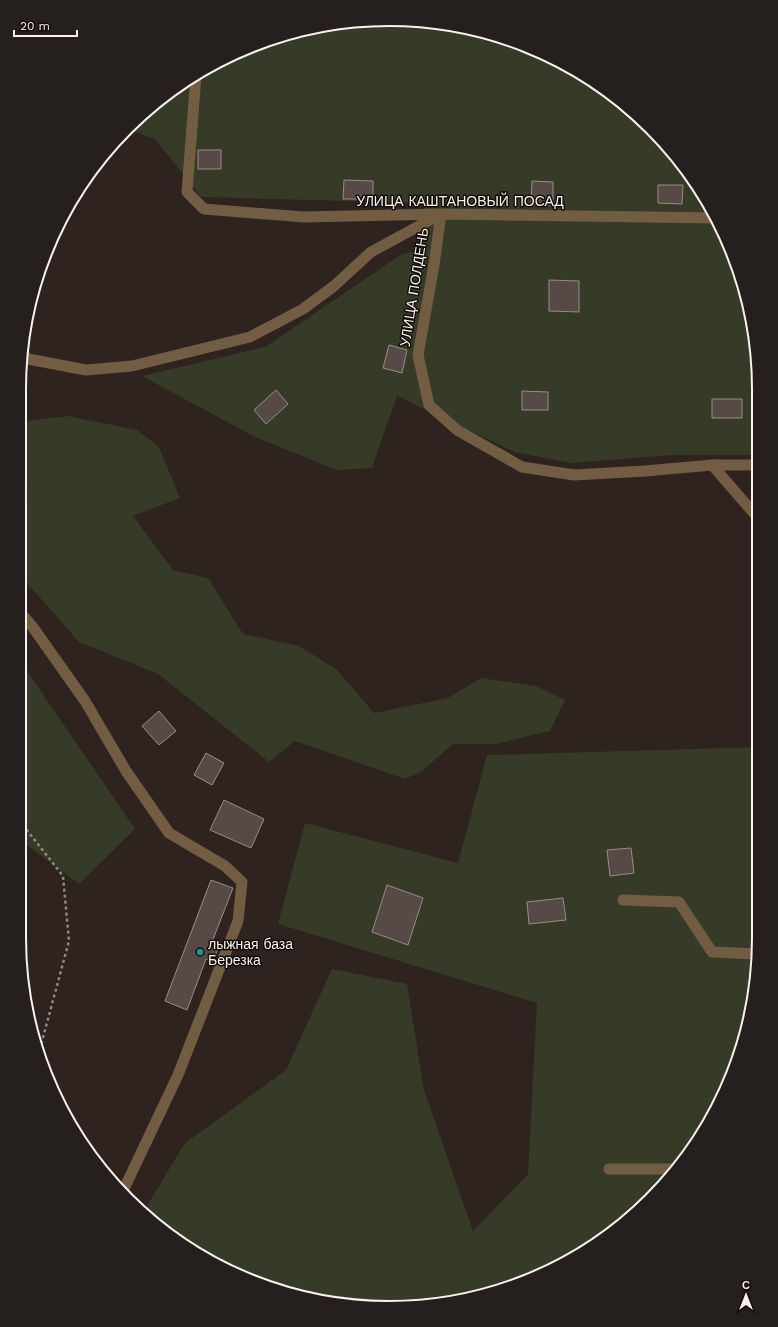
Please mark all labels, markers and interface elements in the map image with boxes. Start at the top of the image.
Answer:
scale bar [14,12,77,38]
text: 20 m [20,19,50,33]
street label: УЛИЦА КАШТАНОВЫЙ ПОСАД [356,192,564,209]
street label: УЛИЦА ПОЛДЕНЬ [397,226,431,348]
place label: лыжная база Березка [208,936,293,968]
marker: лыжная база Березка [195,947,205,957]
north arrow [726,1275,766,1315]
text: С [742,1279,750,1292]

